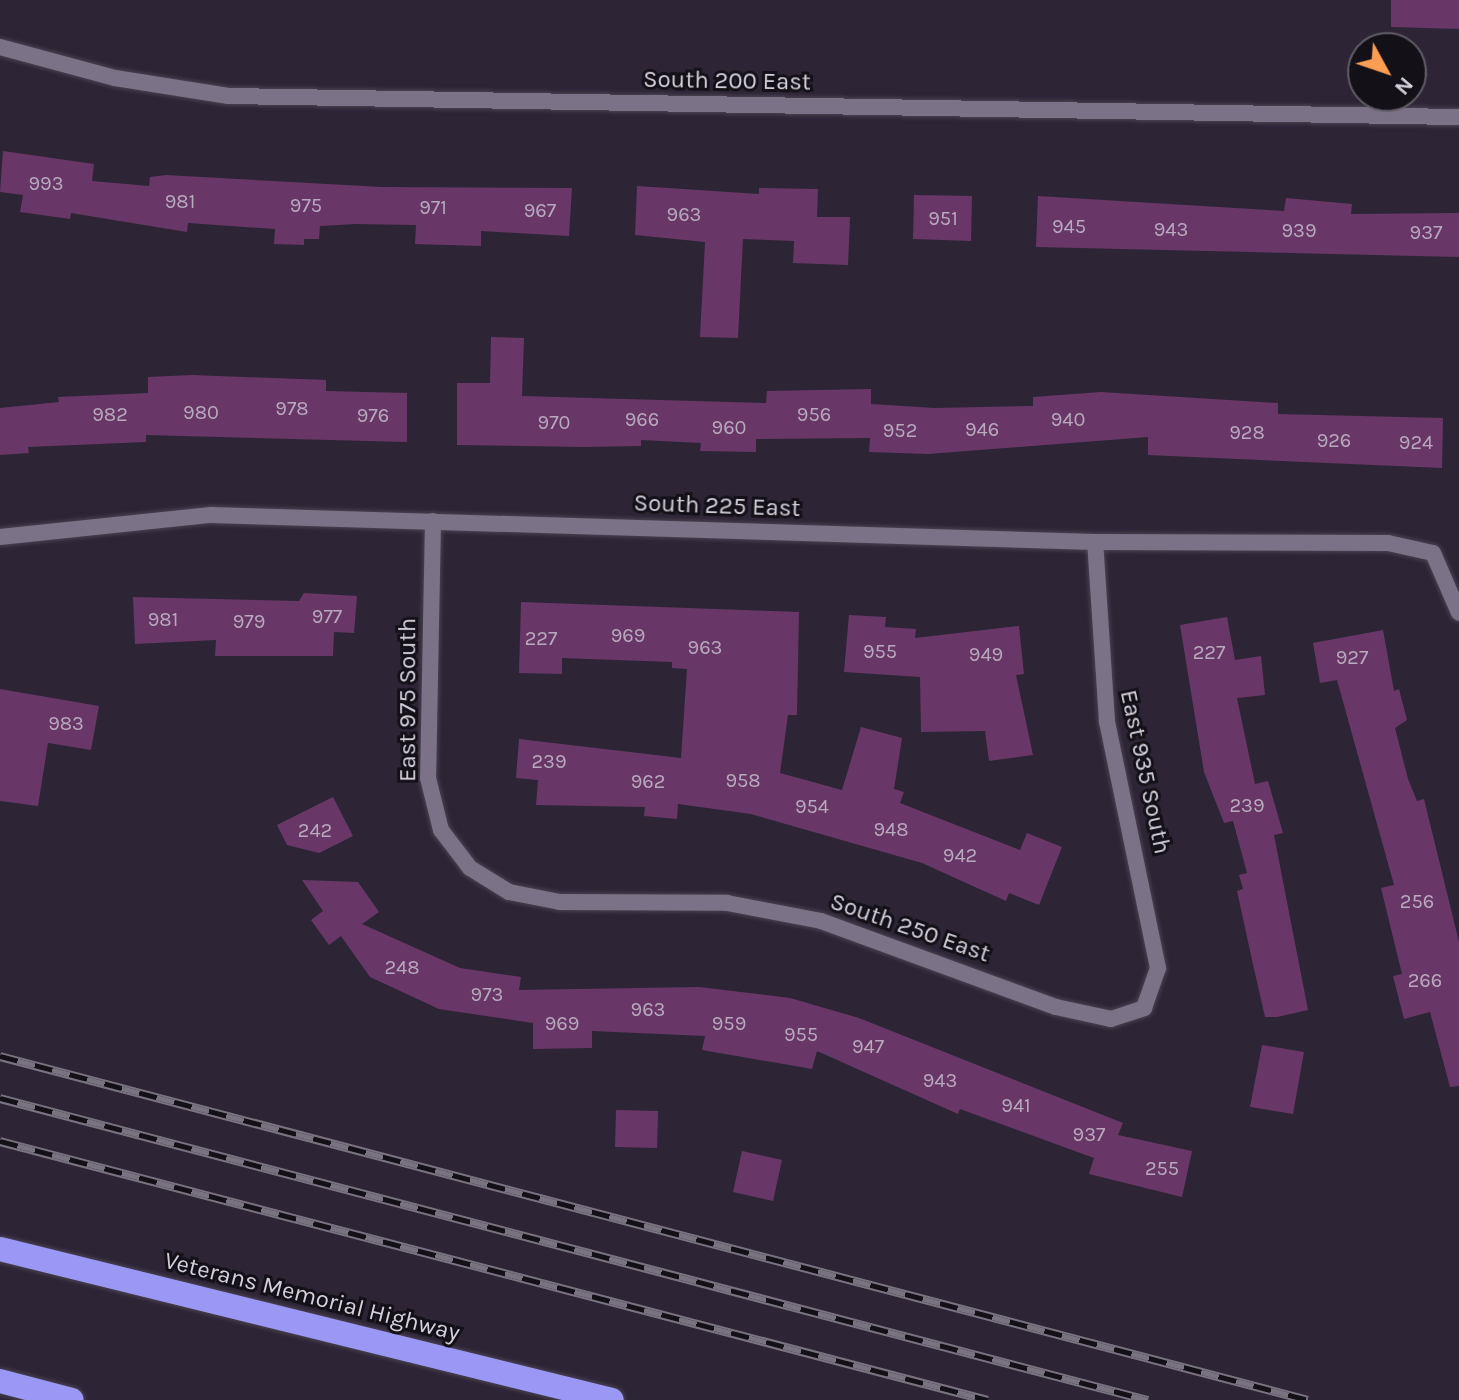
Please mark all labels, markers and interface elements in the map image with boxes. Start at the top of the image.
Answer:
north arrow [1347,32,1427,112]
street label: South 200 East [643,65,811,97]
text: N [1389,72,1419,101]
house number: 993 [28,171,64,195]
house number: 981 [165,189,195,213]
house number: 975 [290,193,322,217]
house number: 971 [419,195,447,219]
house number: 967 [524,198,556,222]
house number: 963 [667,202,701,226]
house number: 951 [928,206,958,230]
house number: 945 [1052,214,1086,238]
house number: 943 [1154,217,1188,241]
house number: 939 [1281,218,1317,242]
house number: 937 [1410,220,1442,244]
house number: 978 [275,396,309,420]
house number: 980 [183,400,219,424]
house number: 982 [92,402,128,426]
house number: 956 [797,402,831,426]
house number: 976 [357,403,389,427]
house number: 966 [625,407,659,431]
house number: 940 [1051,407,1085,431]
house number: 970 [538,410,570,434]
house number: 960 [712,415,746,439]
house number: 946 [965,417,999,441]
house number: 952 [883,418,917,442]
house number: 928 [1229,420,1265,444]
house number: 926 [1317,428,1351,452]
house number: 924 [1399,430,1433,454]
street label: South 225 East [633,489,801,523]
house number: 977 [312,604,342,628]
house number: 981 [148,607,178,631]
house number: 979 [233,609,265,633]
street label: East 975 South [394,618,422,782]
house number: 969 [611,623,645,647]
house number: 227 [525,626,557,650]
house number: 963 [688,635,722,659]
house number: 955 [863,639,897,663]
house number: 227 [1193,640,1225,664]
house number: 949 [969,642,1003,666]
house number: 927 [1336,645,1368,669]
street label: East 935 South [1114,687,1176,857]
house number: 983 [48,711,84,735]
house number: 239 [532,749,566,773]
house number: 958 [725,768,761,792]
house number: 962 [631,769,665,793]
house number: 239 [1230,793,1264,817]
house number: 954 [795,794,829,818]
house number: 948 [873,817,909,841]
house number: 242 [298,818,332,842]
house number: 942 [943,843,977,867]
street label: South 250 East [826,887,994,969]
house number: 256 [1400,889,1434,913]
house number: 248 [384,955,420,979]
house number: 266 [1408,968,1442,992]
house number: 973 [471,982,503,1006]
house number: 963 [631,997,665,1021]
house number: 969 [545,1011,579,1035]
house number: 959 [712,1011,746,1035]
house number: 955 [784,1022,818,1046]
house number: 947 [852,1034,884,1058]
house number: 943 [923,1068,957,1092]
house number: 941 [1001,1093,1031,1117]
house number: 937 [1073,1122,1105,1146]
house number: 255 [1145,1156,1179,1180]
street label: Veterans Memorial Highway [161,1246,463,1348]

